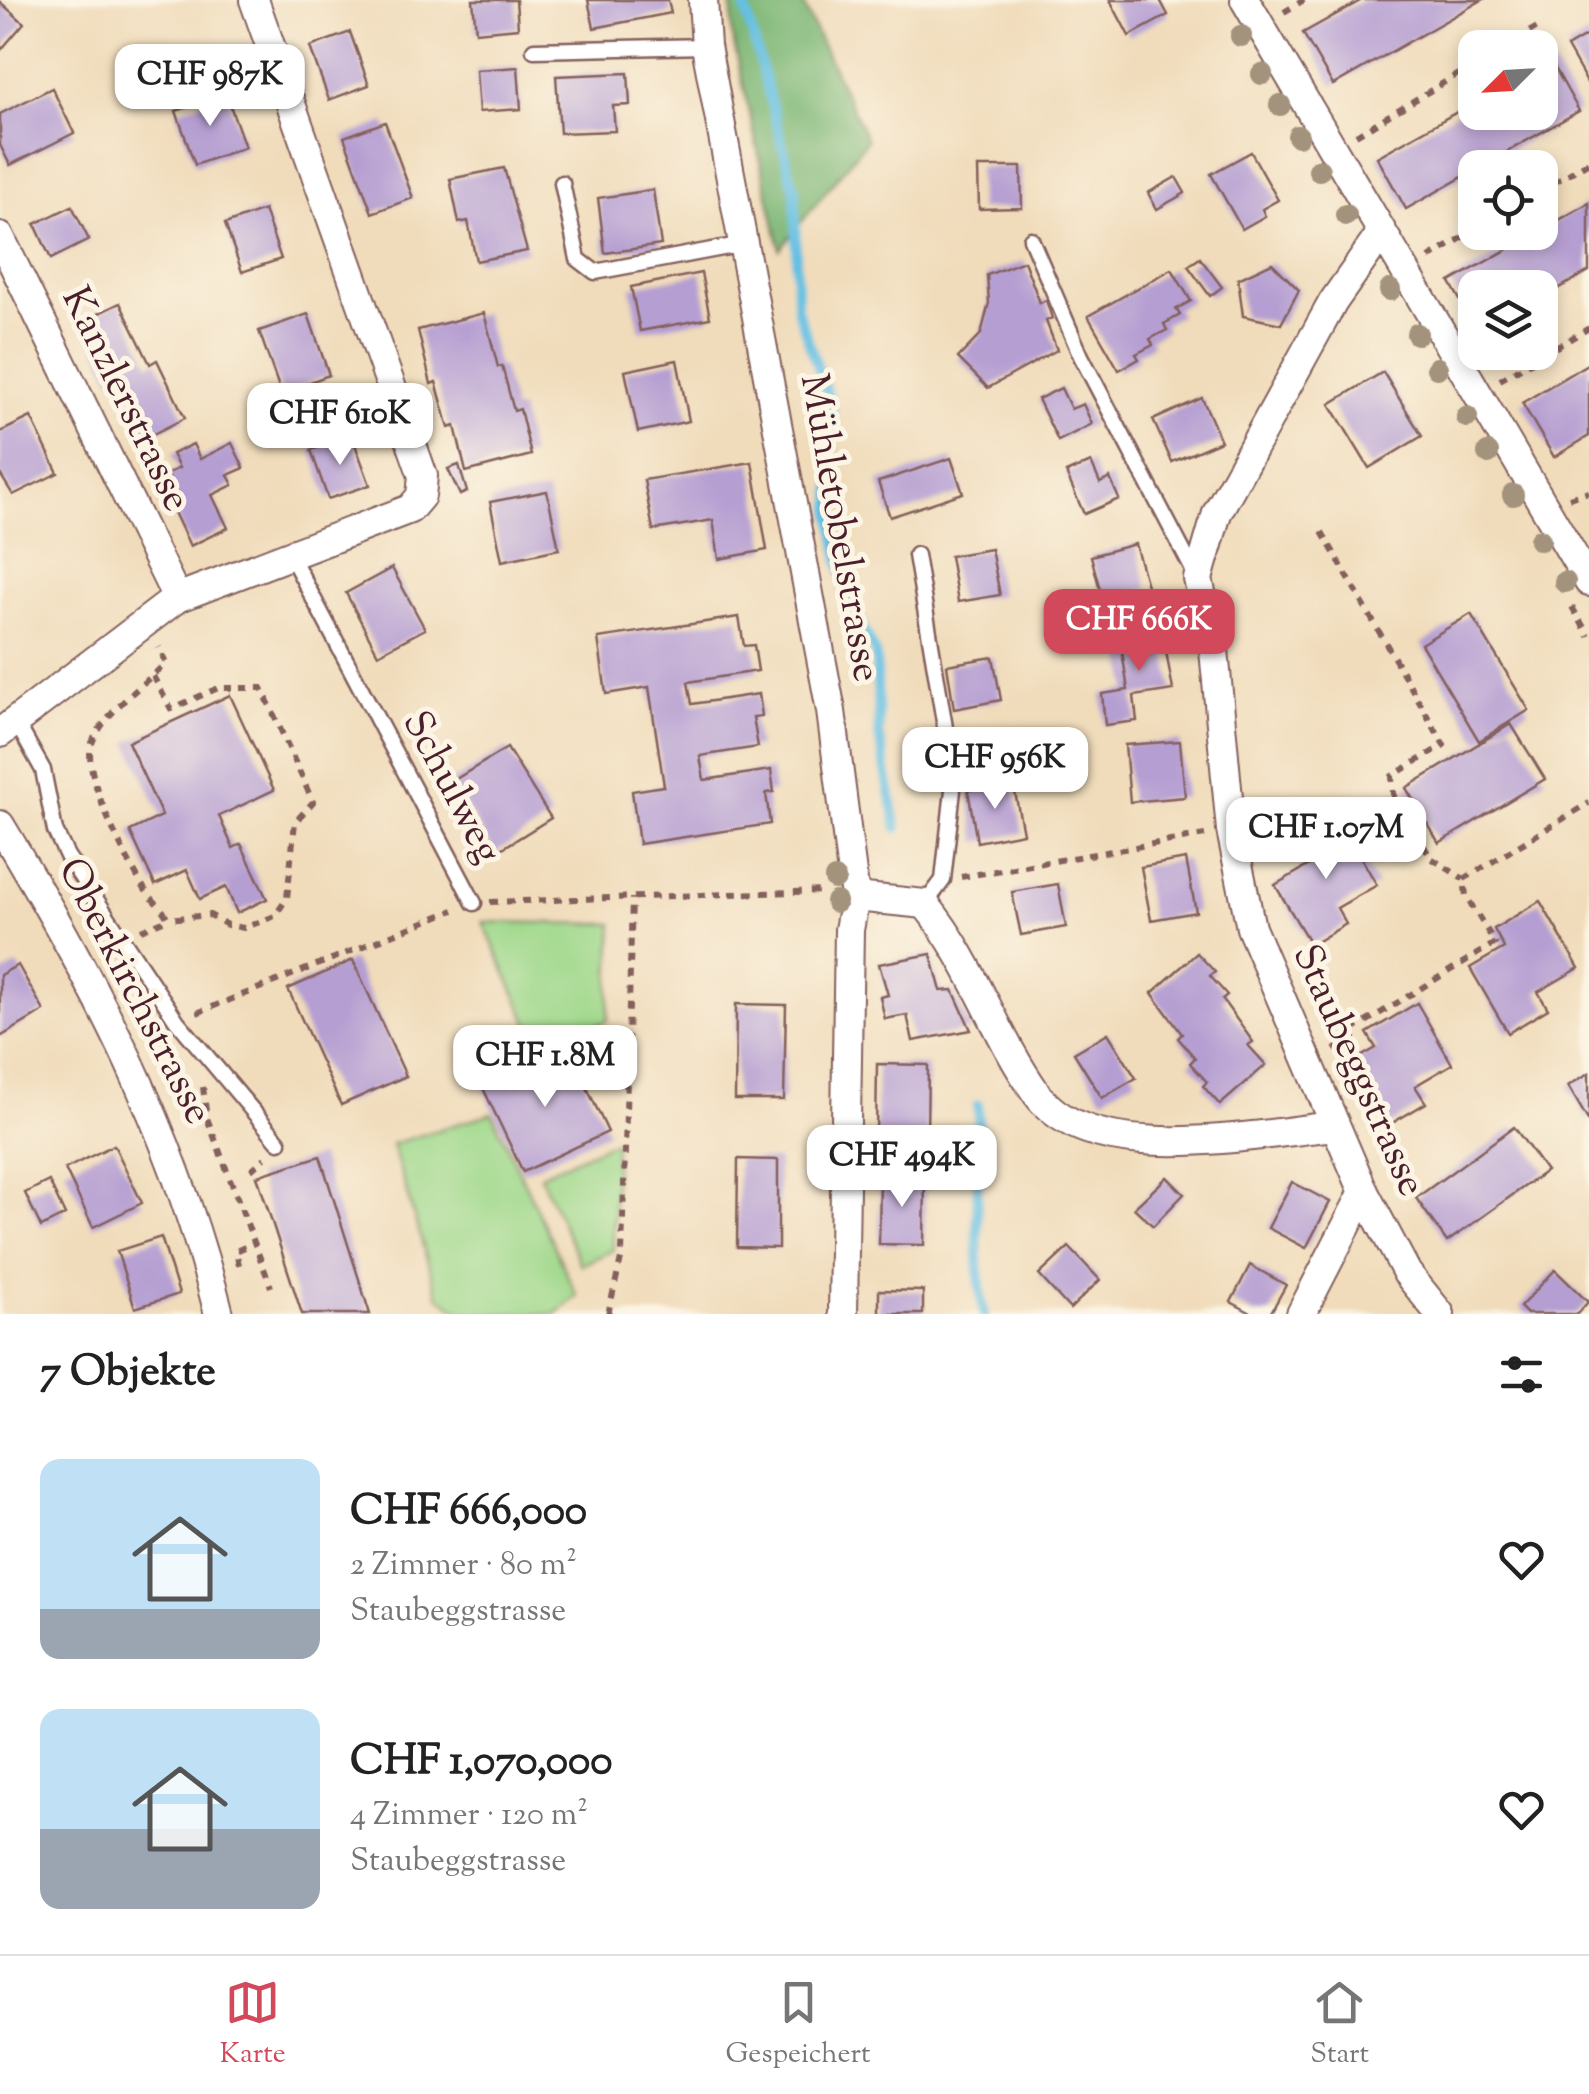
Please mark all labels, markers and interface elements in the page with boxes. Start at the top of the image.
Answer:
north arrow [1458,30,1558,130]
map controls [1458,30,1558,370]
pin: CHF 987K [107,44,313,129]
text: CHF 987K [137,53,283,99]
button: locate [1458,150,1558,250]
button: layers [1458,270,1558,370]
street label: Kanzlerstrasse [45,278,203,522]
street label: Mühletobelstrasse [783,370,893,686]
pin: CHF 610K [237,383,443,468]
text: CHF 610K [269,392,411,438]
pin: CHF 666K [1036,589,1242,674]
text: CHF 666K [1066,598,1212,644]
street label: Schulweg [386,702,514,874]
pin: CHF 956K [892,727,1098,812]
text: CHF 956K [924,736,1066,782]
pin: CHF 1.07M [1212,797,1440,882]
text: CHF 1.07M [1248,806,1404,852]
street label: Oberkirchstrasse [41,849,225,1135]
street label: Staubeggstrasse [1276,936,1438,1206]
pin: CHF 1.8M [442,1025,648,1110]
text: CHF 1.8M [475,1034,615,1080]
pin: CHF 494K [799,1125,1005,1210]
text: CHF 494K [829,1134,975,1180]
text: 7 Objekte [40,1344,216,1404]
icon: filters [1494,1347,1549,1402]
text: CHF 666,000 [350,1483,587,1543]
icon: home [120,1499,240,1619]
icon: heart [1494,1532,1549,1587]
text: 2 Zimmer · 80 m² [350,1543,577,1589]
text: Staubeggstrasse [350,1589,566,1635]
text: CHF 1,070,000 [350,1733,612,1793]
icon: home [120,1749,240,1869]
icon: heart [1494,1782,1549,1837]
text: 4 Zimmer · 120 m² [350,1793,588,1839]
text: Staubeggstrasse [350,1839,566,1885]
tab: Karte [220,1975,286,2075]
tab: Gespeichert [725,1975,871,2075]
tab: Start [1310,1975,1369,2075]

